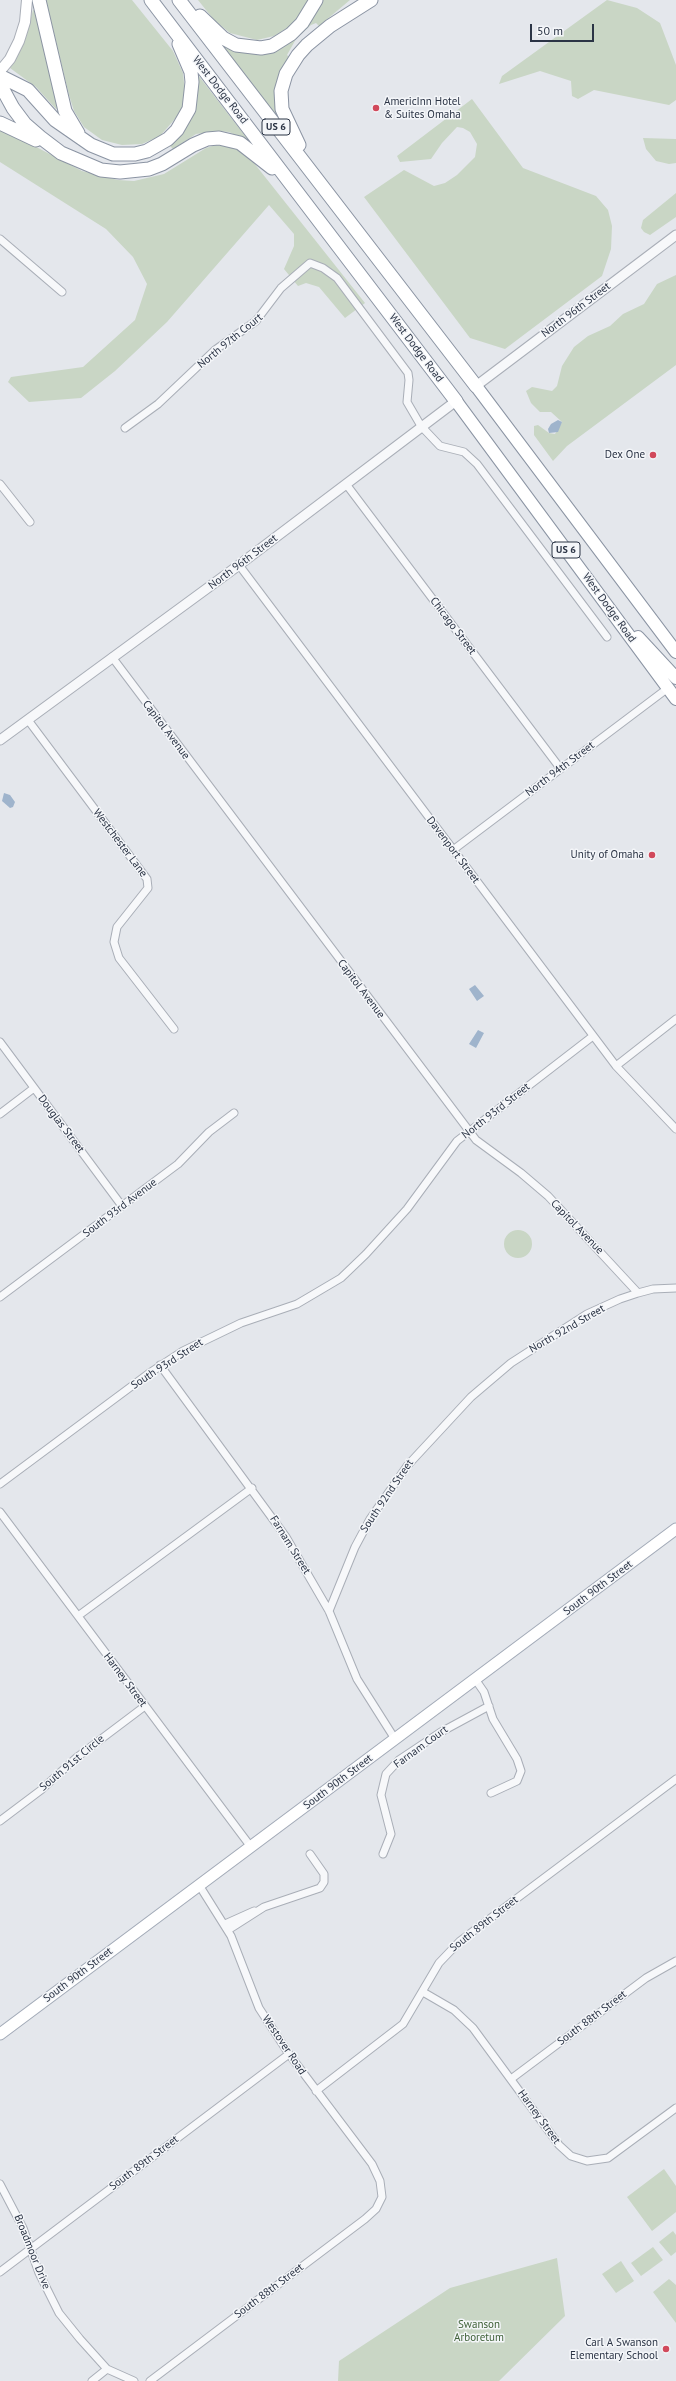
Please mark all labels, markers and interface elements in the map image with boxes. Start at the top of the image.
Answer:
scale bar [532,16,596,42]
text: 50 m [537,23,563,38]
street label: West Dodge Road [189,54,251,126]
place label: AmericInn Hotel & Suites Omaha [384,95,461,121]
marker: AmericInn Hotel & Suites Omaha [371,103,381,113]
road number: US 6 [262,119,290,135]
street label: North 96th Street [539,280,613,340]
street label: North 97th Court [195,311,265,371]
street label: West Dodge Road [386,311,446,385]
place label: Dex One [605,448,645,462]
marker: Dex One [648,450,658,460]
street label: North 96th Street [206,532,280,592]
road number: US 6 [552,542,580,558]
street label: West Dodge Road [579,571,639,645]
street label: Chicago Street [427,595,479,657]
street label: Capitol Avenue [140,698,192,762]
street label: North 94th Street [523,739,597,799]
street label: Westchester Lane [90,806,150,880]
street label: Davenport Street [424,814,482,886]
place label: Unity of Omaha [570,848,644,862]
marker: Unity of Omaha [647,850,657,860]
street label: Capitol Avenue [335,957,387,1021]
street label: North 93rd Street [459,1080,533,1142]
street label: Douglas Street [35,1092,87,1156]
street label: South 93rd Avenue [80,1176,160,1240]
street label: Capitol Avenue [548,1197,606,1257]
street label: North 92nd Street [527,1302,607,1356]
street label: South 93rd Street [129,1336,205,1392]
street label: South 92nd Street [358,1457,416,1535]
street label: Farnam Street [267,1513,313,1577]
street label: South 90th Street [561,1558,635,1618]
street label: Harney Street [100,1650,150,1710]
street label: Farnam Court [391,1723,451,1771]
street label: South 91st Circle [37,1732,107,1794]
street label: South 90th Street [301,1752,375,1812]
street label: South 89th Street [447,1893,521,1955]
street label: South 90th Street [41,1945,115,2005]
street label: South 88th Street [555,1988,629,2048]
street label: Westover Road [259,2013,309,2077]
street label: Harney Street [515,2087,563,2147]
street label: South 89th Street [107,2133,181,2193]
street label: Broadmoor Drive [11,2213,53,2291]
street label: South 88th Street [232,2261,306,2321]
park label: Swanson Arboretum [454,2318,504,2344]
place label: Carl A Swanson Elementary School [570,2336,658,2362]
marker: Carl A Swanson Elementary School [661,2344,671,2354]

